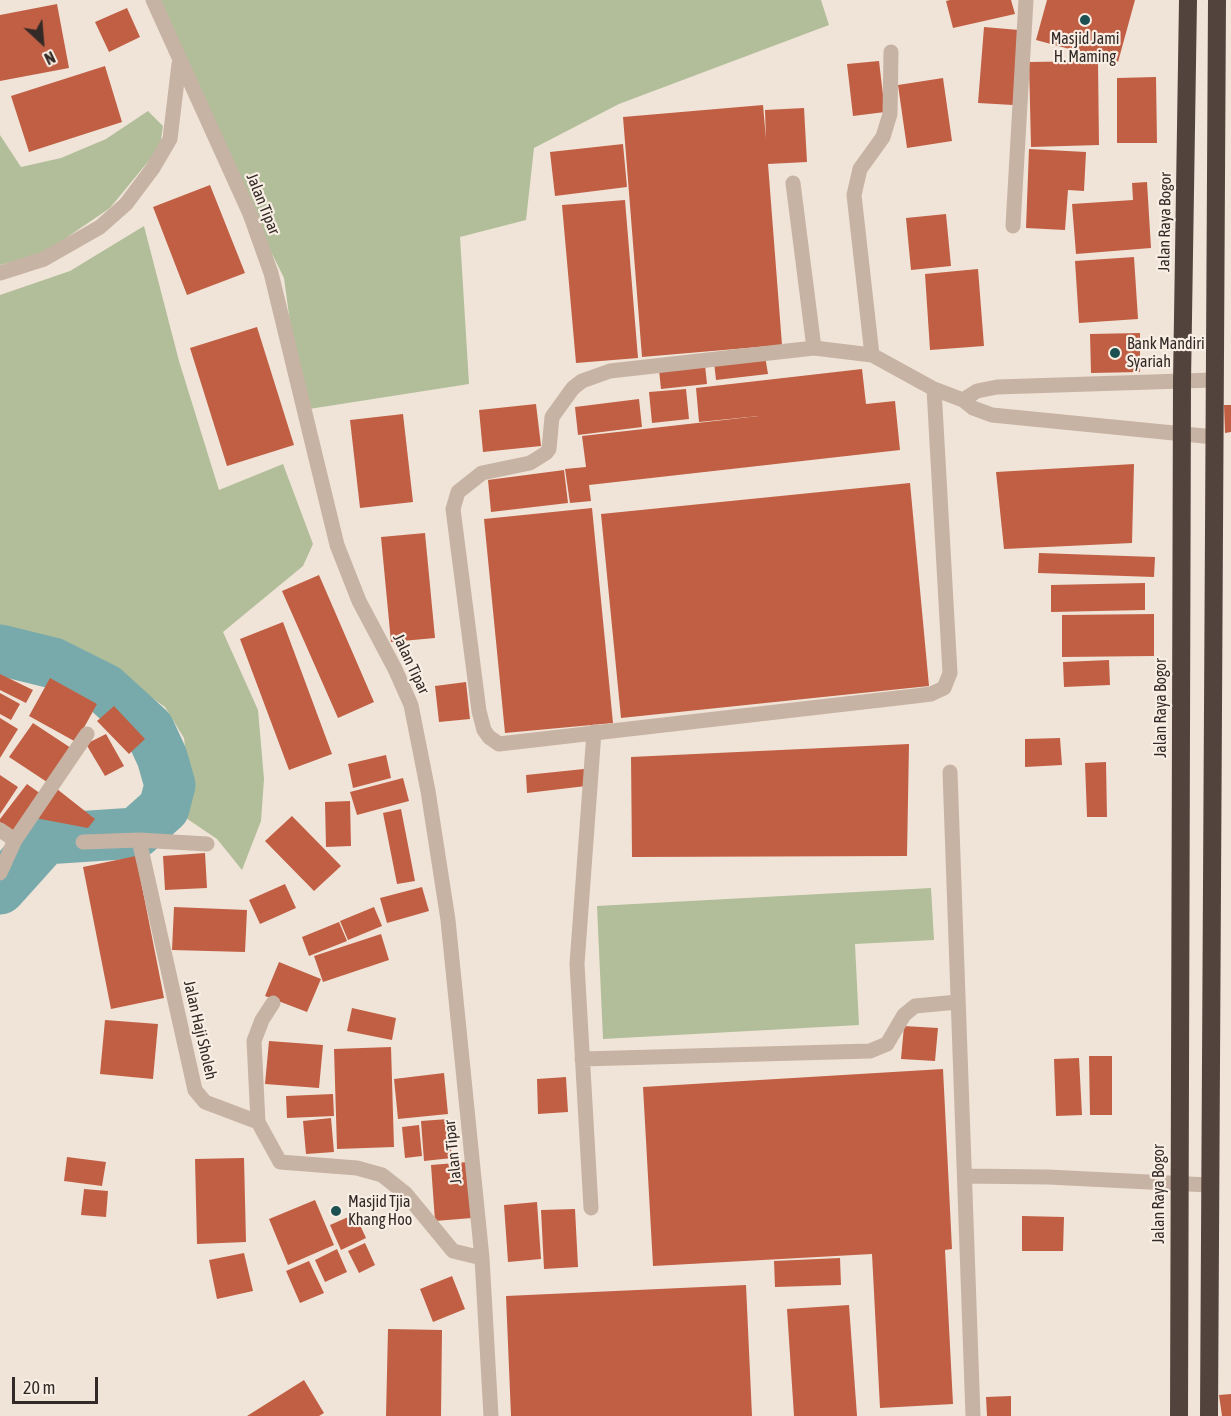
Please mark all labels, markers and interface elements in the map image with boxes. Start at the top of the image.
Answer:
north arrow [12,12,72,72]
marker: Masjid Jami H. Maming [1078,13,1092,27]
place label: Masjid Jami H. Maming [1051,29,1119,67]
text: N [42,48,58,68]
street label: Jalan Tipar [242,171,284,237]
street label: Jalan Raya Bogor [1155,172,1175,272]
place label: Bank Mandiri Syariah [1127,334,1205,372]
marker: Bank Mandiri Syariah [1108,346,1122,360]
street label: Jalan Tipar [389,631,433,697]
street label: Jalan Raya Bogor [1151,658,1171,758]
street label: Jalan Haji Sholeh [179,978,221,1082]
street label: Jalan Tipar [440,1119,466,1185]
street label: Jalan Raya Bogor [1149,1144,1169,1244]
place label: Masjid Tjia Khang Hoo [348,1192,412,1230]
marker: Masjid Tjia Khang Hoo [329,1204,343,1218]
scale bar [15,1365,100,1403]
text: 20 m [23,1377,55,1398]

